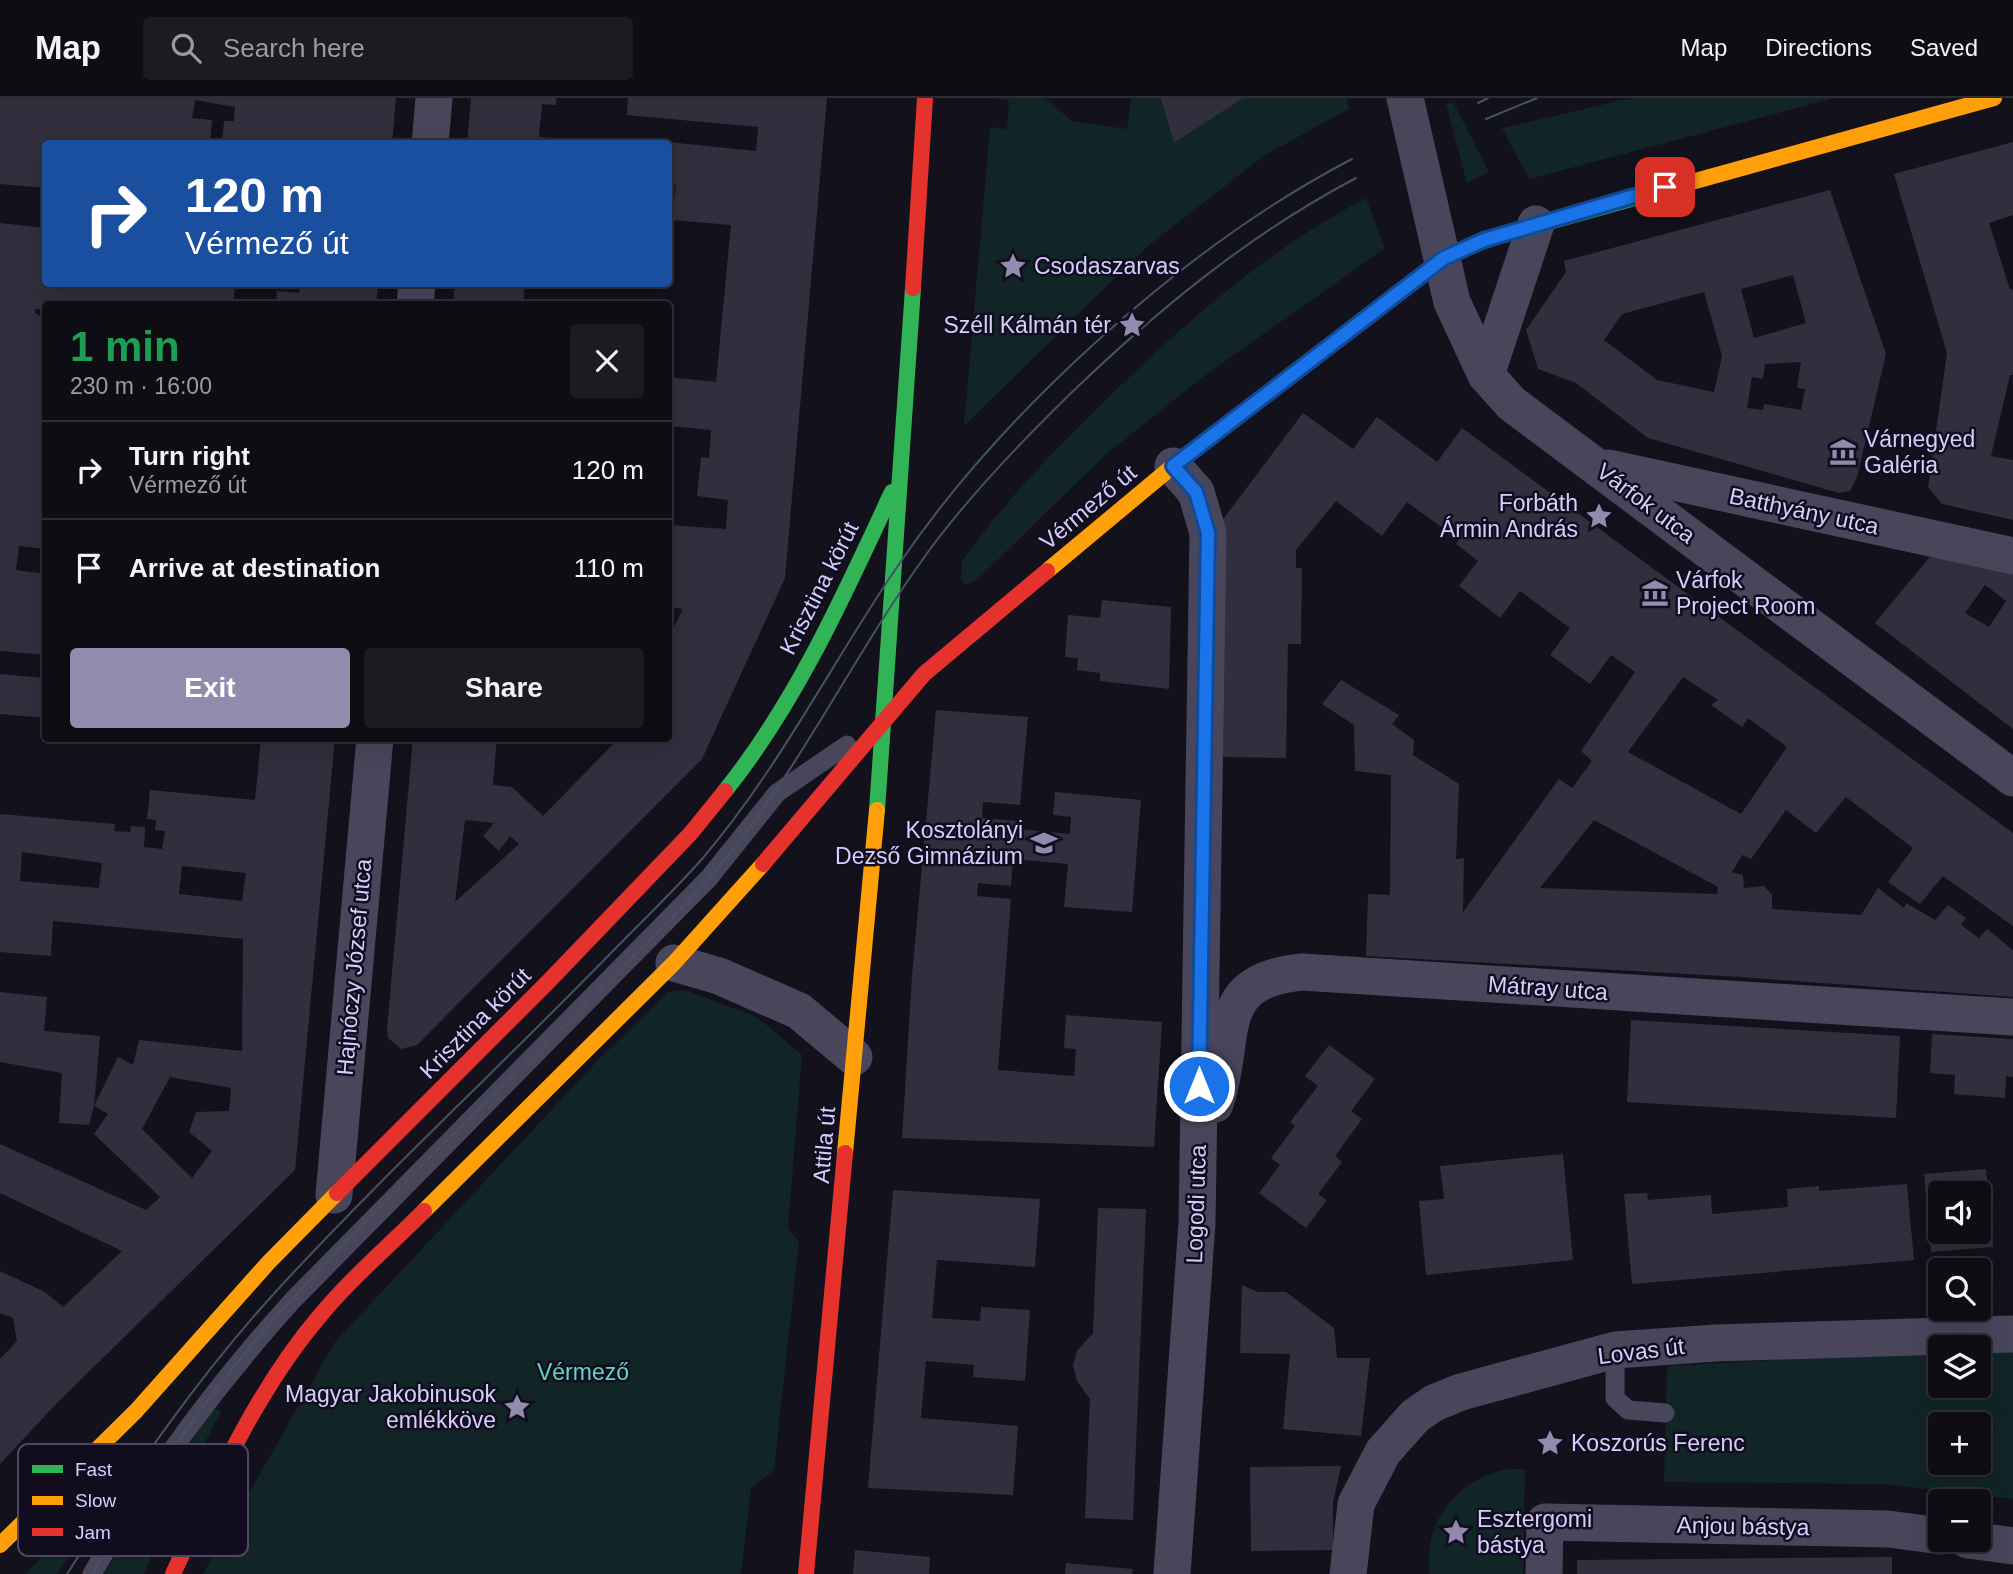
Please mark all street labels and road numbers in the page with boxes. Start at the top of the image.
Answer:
street label: Várfok utca [1592,458,1700,549]
street label: Vérmező út [1035,459,1142,555]
street label: Batthyány utca [1727,482,1881,540]
street label: Krisztina körút [774,517,864,659]
street label: Hajnóczy József utca [332,857,376,1076]
street label: Krisztina körút [414,962,536,1084]
street label: Mátray utca [1487,971,1609,1005]
street label: Attila út [808,1105,840,1184]
street label: Logodi utca [1181,1144,1211,1264]
street label: Lovas út [1596,1333,1686,1369]
street label: Anjou bástya [1676,1512,1810,1540]

